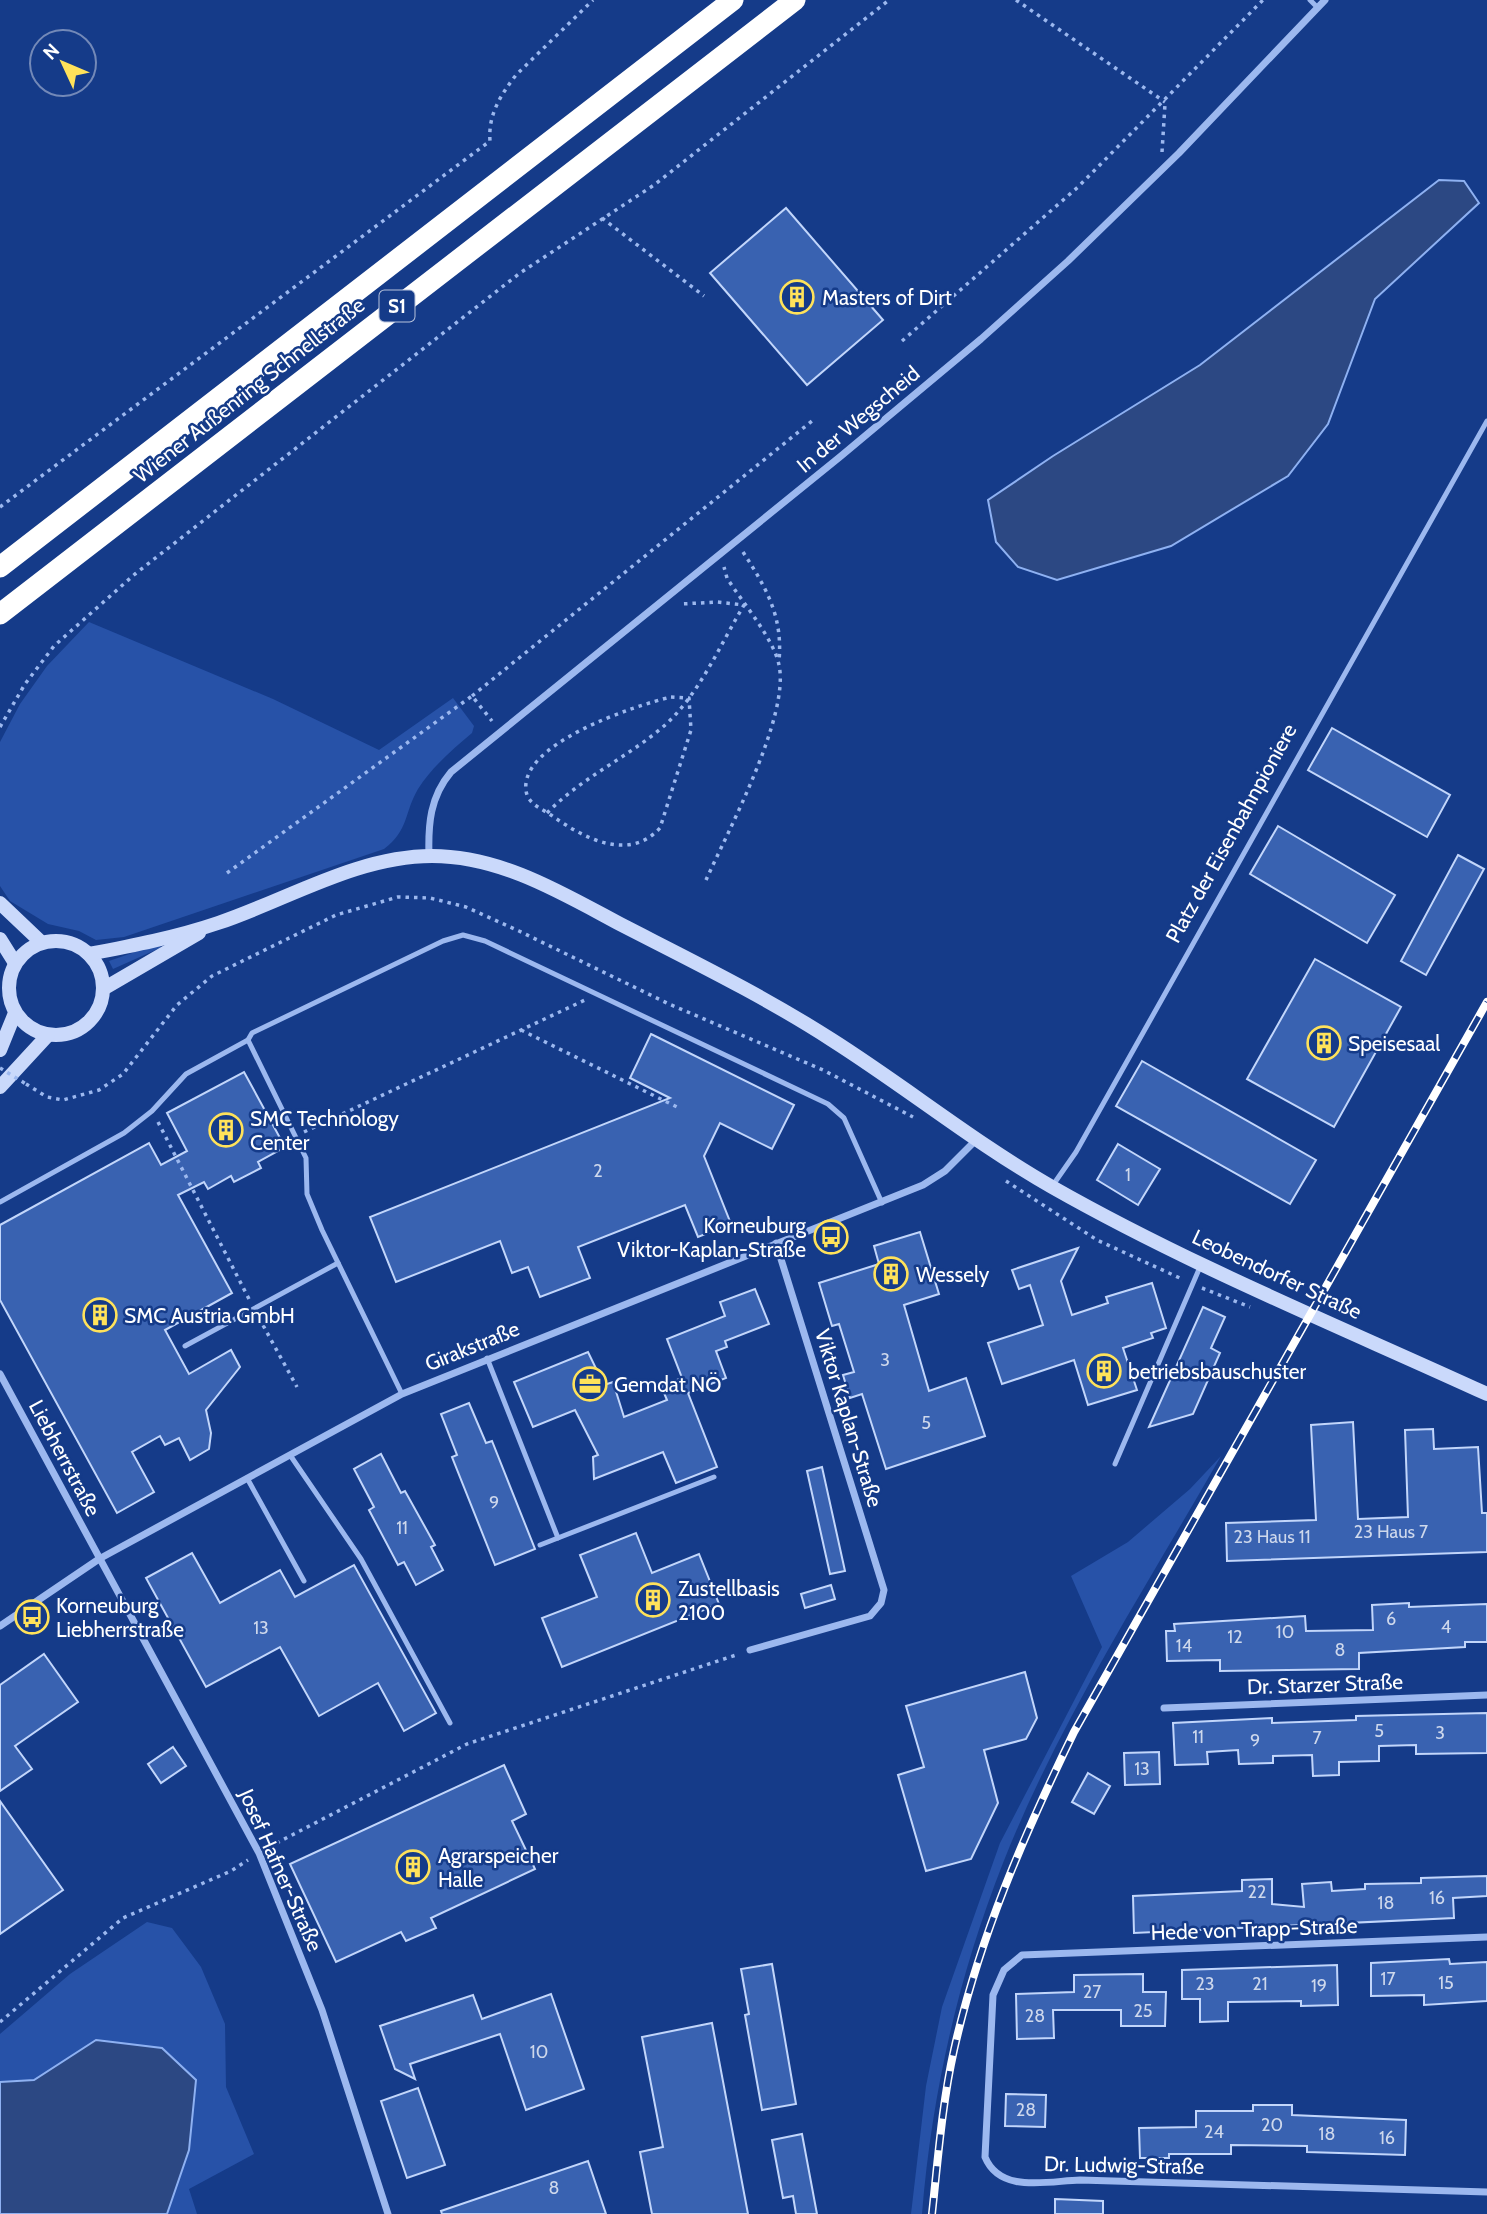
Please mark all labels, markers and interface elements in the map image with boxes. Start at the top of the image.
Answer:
north arrow [28,28,98,98]
text: N [38,39,64,64]
building icon: Masters of Dirt [778,278,816,316]
place label: Masters of Dirt [822,285,952,310]
road number: S1 [380,290,414,322]
street label: Wiener Außenring Schnellstraße [129,292,369,488]
street label: In der Wegscheid [792,361,924,477]
street label: Platz der Eisenbahnpioniere [1160,719,1302,947]
building icon: Speisesaal [1305,1024,1343,1062]
place label: Speisesaal [1348,1031,1440,1056]
place label: SMC Technology Center [250,1106,399,1155]
building icon: SMC Technology Center [207,1111,245,1149]
house number: 2 [593,1160,603,1182]
house number: 1 [1125,1164,1131,1186]
place label: Korneuburg Viktor-Kaplan-Straße [617,1213,807,1262]
bus stop icon: Korneuburg Viktor-Kaplan-Straße [812,1218,850,1256]
street label: Leobendorfer Straße [1188,1224,1366,1324]
building icon: Wessely [872,1255,910,1293]
place label: Wessely [916,1262,990,1287]
building icon: SMC Austria GmbH [81,1296,119,1334]
place label: SMC Austria GmbH [124,1303,295,1328]
street label: Girakstraße [421,1316,523,1376]
street label: Viktor Kaplan-Straße [810,1326,888,1510]
house number: 3 [880,1349,890,1371]
building icon: betriebsbauschuster [1085,1352,1123,1390]
place label: betriebsbauschuster [1128,1359,1306,1384]
office icon: Gemdat NÖ [571,1365,609,1403]
place label: Gemdat NÖ [614,1372,721,1397]
street label: Liebherrstraße [24,1396,106,1521]
house number: 5 [921,1412,931,1434]
house number: 9 [489,1492,499,1514]
house number: 11 [396,1517,408,1539]
house number: 23 Haus 7 [1354,1521,1428,1543]
house number: 23 Haus 11 [1233,1526,1311,1548]
place label: Zustellbasis 2100 [678,1576,780,1625]
building icon: Zustellbasis 2100 [634,1581,672,1619]
place label: Korneuburg Liebherrstraße [56,1593,184,1642]
bus stop icon: Korneuburg Liebherrstraße [13,1598,51,1636]
house number: 6 [1386,1608,1396,1630]
house number: 4 [1441,1616,1451,1638]
house number: 13 [253,1617,269,1639]
house number: 10 [1276,1621,1294,1643]
house number: 12 [1227,1626,1243,1648]
house number: 14 [1176,1635,1192,1657]
house number: 8 [1335,1639,1345,1661]
street label: Dr. Starzer Straße [1247,1669,1404,1699]
house number: 5 [1374,1720,1384,1742]
house number: 3 [1435,1722,1445,1744]
house number: 11 [1192,1726,1204,1748]
house number: 7 [1312,1727,1322,1749]
house number: 9 [1250,1730,1260,1752]
house number: 13 [1134,1758,1150,1780]
street label: Josef Hafner-Straße [234,1784,328,1955]
place label: Agrarspeicher Halle [438,1843,559,1892]
building icon: Agrarspeicher Halle [394,1848,432,1886]
house number: 22 [1248,1881,1266,1903]
house number: 16 [1429,1887,1445,1909]
house number: 18 [1378,1892,1394,1914]
street label: Hede von Trapp-Straße [1150,1913,1358,1945]
house number: 17 [1381,1968,1395,1990]
house number: 15 [1438,1972,1454,1994]
house number: 23 [1195,1973,1215,1995]
house number: 21 [1252,1973,1268,1995]
house number: 19 [1311,1975,1327,1997]
house number: 27 [1083,1981,1101,2003]
house number: 25 [1133,2000,1153,2022]
house number: 28 [1025,2005,1045,2027]
house number: 10 [530,2041,548,2063]
house number: 28 [1016,2099,1036,2121]
house number: 20 [1261,2114,1283,2136]
house number: 24 [1204,2121,1224,2143]
house number: 18 [1319,2123,1335,2145]
house number: 16 [1379,2127,1395,2149]
street label: Dr. Ludwig-Straße [1044,2151,1205,2179]
house number: 8 [549,2177,559,2199]

